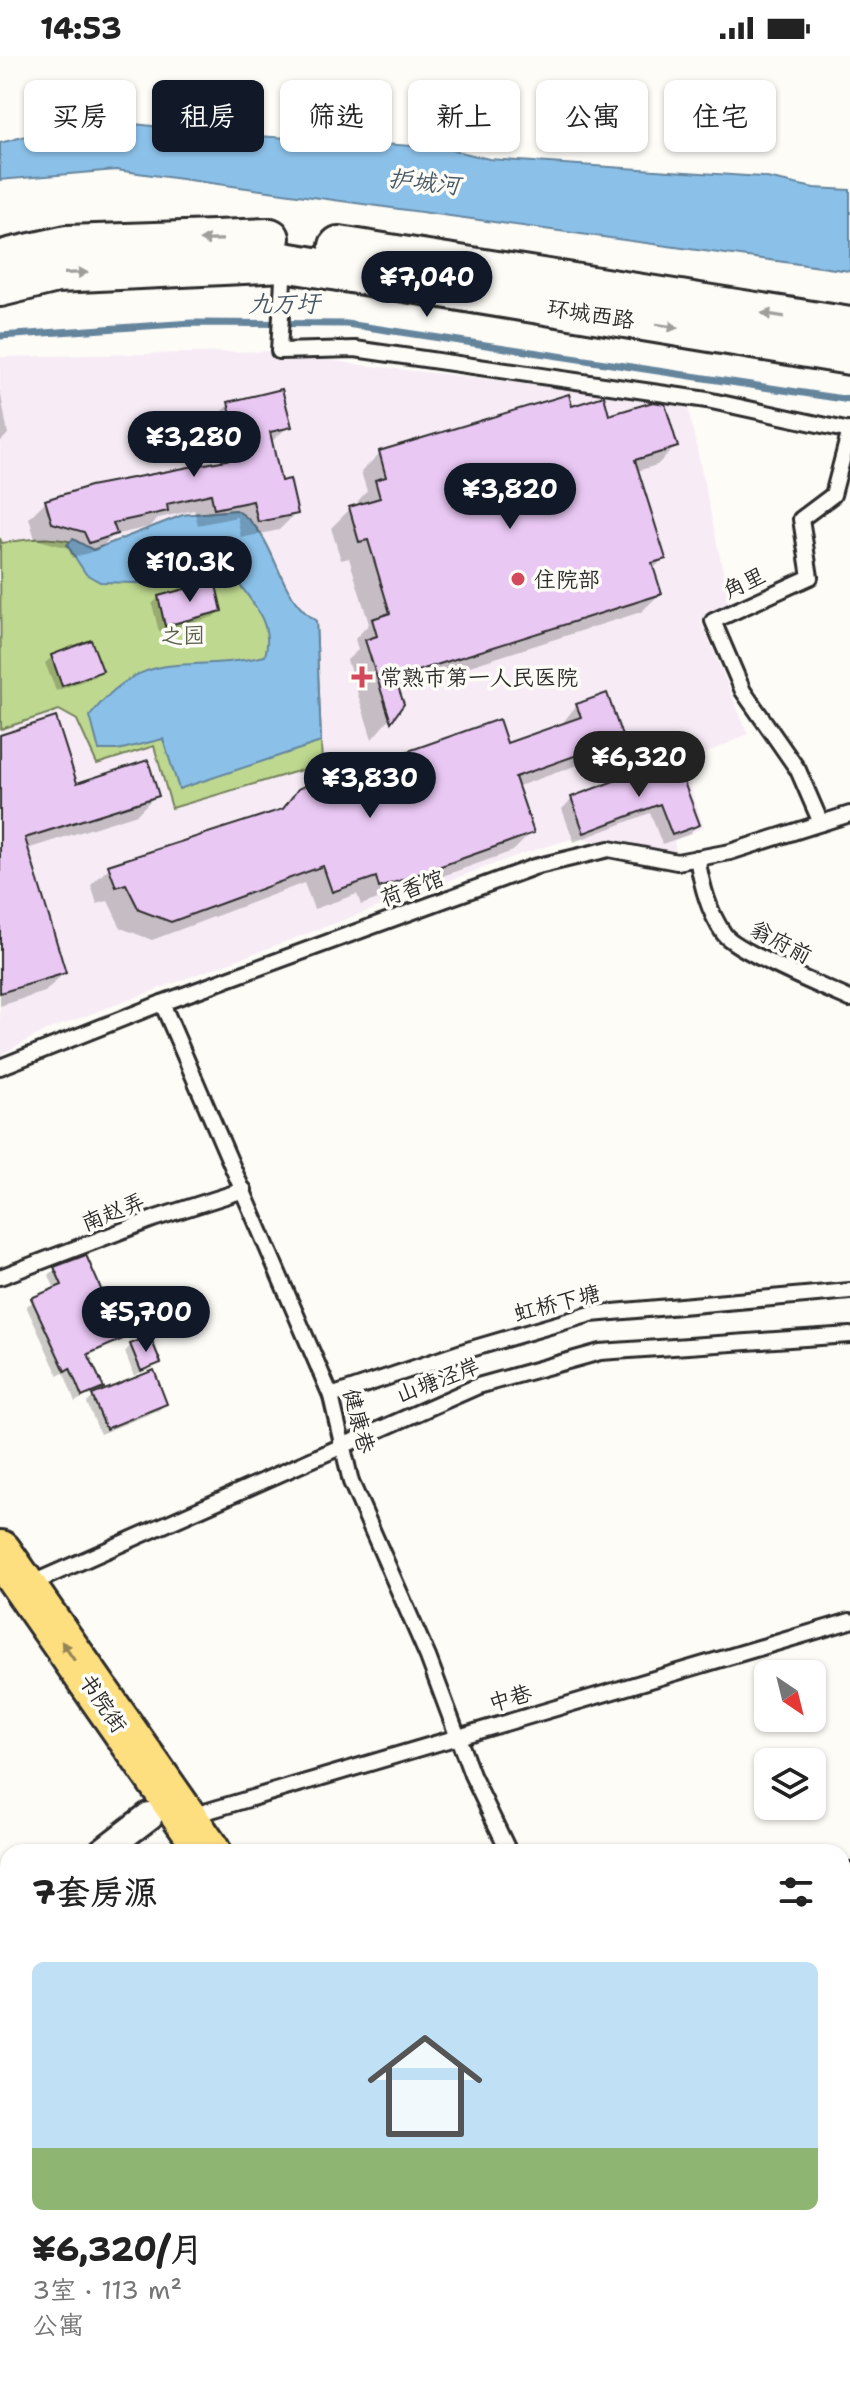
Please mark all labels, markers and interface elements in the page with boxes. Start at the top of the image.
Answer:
text: 14:53 [40,8,122,49]
chip: 买房 [24,80,136,152]
chip: 租房 [152,80,264,152]
chip: 筛选 [280,80,392,152]
chip: 新上 [408,80,520,152]
chip: 公寓 [536,80,648,152]
chip: 住宅 [664,80,776,152]
water label: 护城河 [387,162,465,202]
one-way arrow [198,233,223,246]
pin: ¥7,040 [362,251,492,319]
text: ¥7,040 [379,259,475,294]
one-way arrow [64,266,89,279]
water label: 九万圩 [248,288,323,320]
street label: 环城西路 [545,293,637,335]
one-way arrow [760,308,785,321]
one-way arrow [654,320,679,333]
pin: ¥3,280 [129,411,259,479]
text: ¥3,280 [146,419,242,454]
pin: ¥3,820 [445,463,575,531]
text: ¥3,820 [462,471,558,506]
pin: ¥10.3K [125,536,255,604]
text: ¥10.3K [146,544,234,579]
street label: 角里 [718,561,770,605]
place label: 住院部 [534,565,600,594]
marker: 住院部 [509,570,527,588]
park label: 之园 [161,621,205,650]
place label: 常熟市第一人民医院 [380,663,578,692]
marker: 常熟市第一人民医院 [351,666,373,688]
pin: ¥6,320 [574,731,704,799]
text: ¥6,320 [591,739,687,774]
pin: ¥3,830 [305,752,435,820]
text: ¥3,830 [322,760,418,795]
street label: 荷香馆 [376,863,448,913]
street label: 翁府前 [745,914,817,970]
street label: 南赵弄 [77,1186,149,1238]
street label: 虹桥下塘 [511,1278,603,1328]
pin: ¥5,700 [81,1286,211,1354]
text: ¥5,700 [100,1294,192,1329]
street label: 山塘泾岸 [392,1351,484,1409]
street label: 健康巷 [336,1385,382,1457]
one-way arrow [60,1640,75,1661]
north arrow [754,1660,826,1732]
map controls [754,1660,826,1820]
street label: 书院街 [73,1668,133,1738]
street label: 中巷 [485,1678,535,1718]
button: layers [754,1748,826,1820]
text: 7套房源 [32,1869,158,1915]
icon: filters [774,1870,818,1914]
icon: home [353,2014,497,2158]
text: ¥6,320/月 [32,2226,204,2272]
text: 3室 · 113 m² [32,2272,182,2307]
text: 公寓 [32,2307,84,2342]

